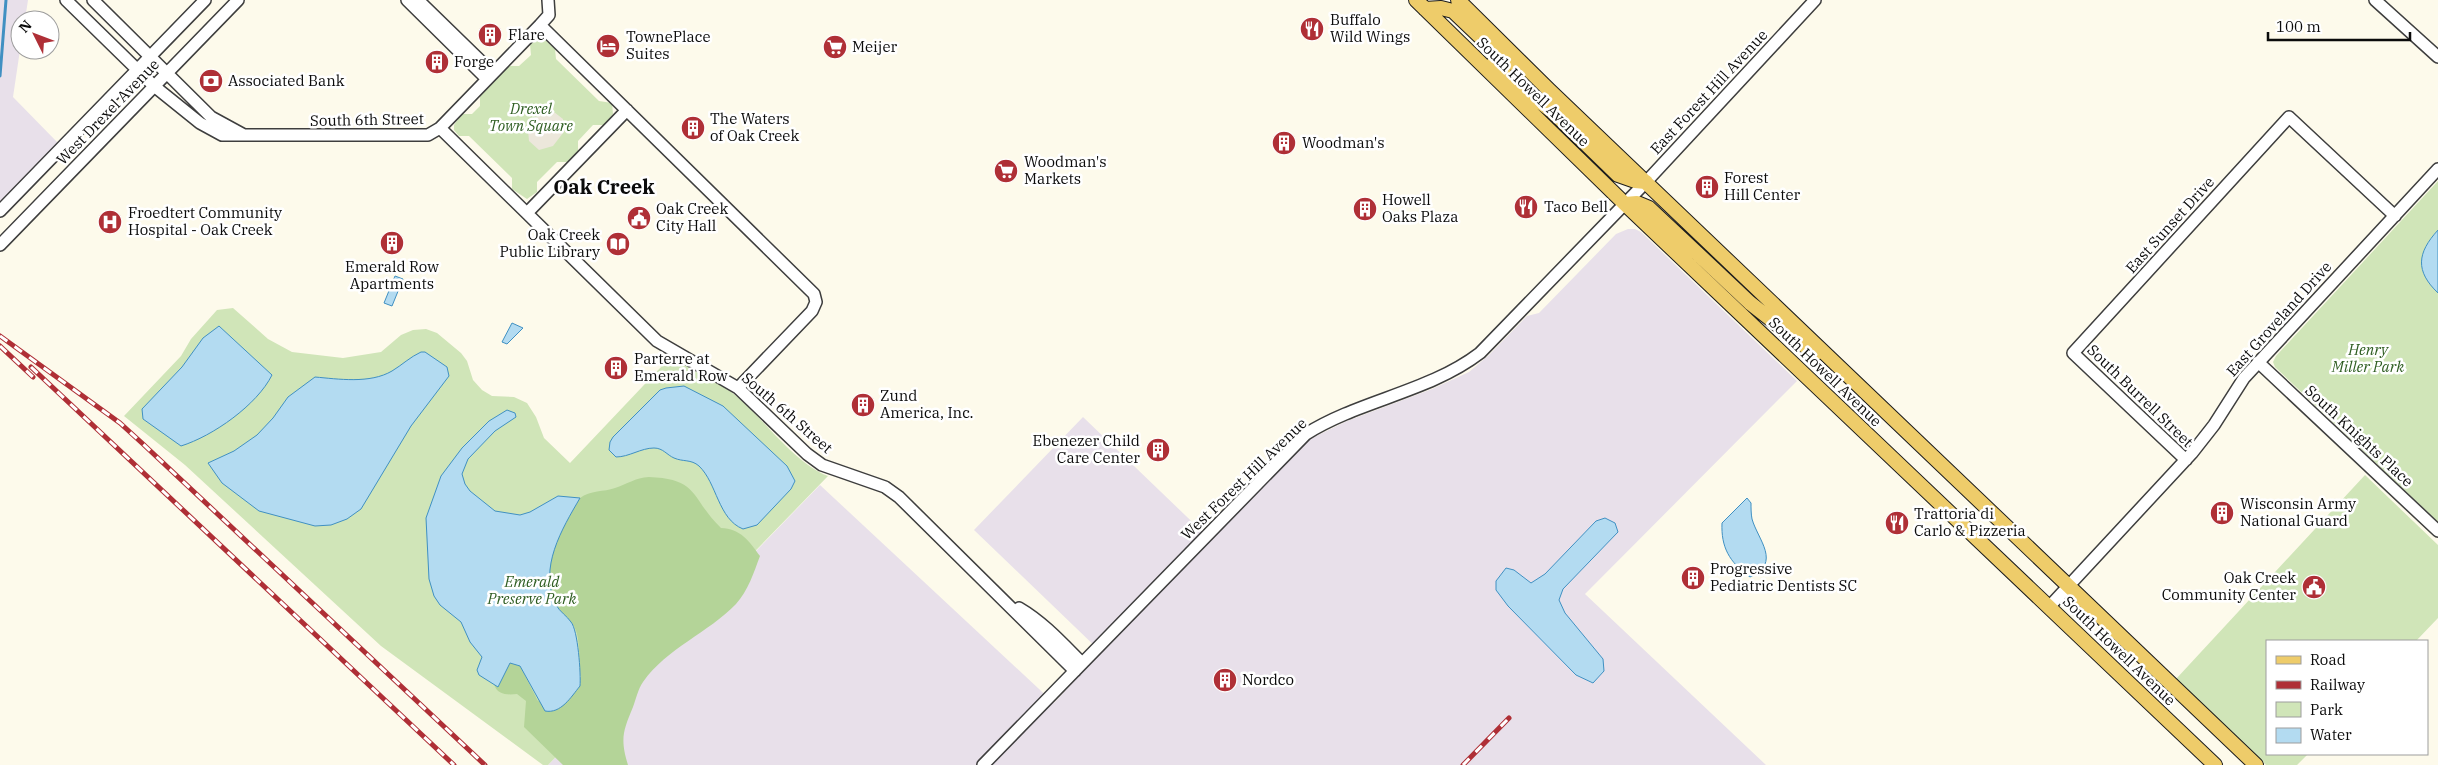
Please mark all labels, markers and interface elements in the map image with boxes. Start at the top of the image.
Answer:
north arrow [10,10,60,60]
place label: Buffalo Wild Wings [1330,10,1410,46]
scale bar [2268,10,2410,42]
text: N [15,16,36,36]
restaurant icon: Buffalo Wild Wings [1299,16,1325,42]
text: 100 m [2276,17,2321,36]
building icon: Flare [477,22,503,48]
place label: Flare [508,25,545,44]
street label: East Forest Hill Avenue [1646,25,1771,158]
place label: TownePlace Suites [626,27,710,63]
hotel icon: TownePlace Suites [595,33,621,59]
street label: South Howell Avenue [1473,33,1594,150]
supermarket icon: Meijer [822,34,848,60]
place label: Meijer [852,37,897,56]
building icon: Forge [424,49,450,75]
place label: Forge [454,52,494,71]
street label: West Drexel Avenue [52,55,163,169]
bank icon: Associated Bank [198,68,224,94]
place label: Associated Bank [228,71,345,90]
park label: Drexel Town Square [489,99,573,135]
street label: South 6th Street [310,109,424,130]
place label: The Waters of Oak Creek [710,109,799,145]
building icon: The Waters of Oak Creek [680,115,706,141]
building icon: Woodman's [1271,130,1297,156]
place label: Woodman's [1302,133,1385,152]
place label: Woodman's Markets [1024,152,1107,188]
supermarket icon: Woodman's Markets [993,158,1019,184]
place label: Forest Hill Center [1724,168,1801,204]
street label: East Sunset Drive [2121,172,2218,277]
district label: Oak Creek [553,173,655,200]
building icon: Forest Hill Center [1694,174,1720,200]
place label: Howell Oaks Plaza [1382,190,1458,226]
restaurant icon: Taco Bell [1513,194,1539,220]
building icon: Howell Oaks Plaza [1352,196,1378,222]
place label: Taco Bell [1544,197,1608,216]
place label: Oak Creek City Hall [656,199,728,235]
place label: Froedtert Community Hospital - Oak Creek [128,203,282,239]
public building icon: Oak Creek City Hall [626,205,652,231]
hospital icon: Froedtert Community Hospital - Oak Creek [97,209,123,235]
place label: Oak Creek Public Library [499,225,600,261]
building icon: Emerald Row Apartments [379,230,405,256]
library icon: Oak Creek Public Library [605,231,631,257]
place label: Emerald Row Apartments [345,257,439,293]
street label: East Groveland Drive [2222,257,2335,380]
street label: South Howell Avenue [1765,313,1886,430]
street label: South Burrell Street [2083,340,2197,451]
park label: Henry Miller Park [2331,340,2404,376]
place label: Parterre at Emerald Row [634,349,728,385]
building icon: Parterre at Emerald Row [603,355,629,381]
street label: South 6th Street [738,368,837,457]
street label: South Knights Place [2301,381,2417,491]
place label: Zund America, Inc. [880,386,974,422]
building icon: Zund America, Inc. [850,392,876,418]
street label: West Forest Hill Avenue [1177,414,1311,544]
place label: Ebenezer Child Care Center [1033,431,1140,467]
building icon: Ebenezer Child Care Center [1145,437,1171,463]
place label: Wisconsin Army National Guard [2240,494,2356,530]
building icon: Wisconsin Army National Guard [2209,500,2235,526]
place label: Trattoria di Carlo & Pizzeria [1914,504,2026,540]
restaurant icon: Trattoria di Carlo & Pizzeria [1884,510,1910,536]
place label: Progressive Pediatric Dentists SC [1710,559,1857,595]
building icon: Progressive Pediatric Dentists SC [1680,565,1706,591]
place label: Oak Creek Community Center [2162,568,2296,604]
park label: Emerald Preserve Park [487,572,577,608]
public building icon: Oak Creek Community Center [2301,574,2327,600]
street label: South Howell Avenue [2059,592,2180,709]
legend [2266,640,2428,755]
text: Road [2310,650,2346,669]
building icon: Nordco [1212,667,1238,693]
place label: Nordco [1242,670,1294,689]
text: Railway [2310,675,2365,694]
text: Park [2310,700,2343,719]
text: Water [2310,725,2352,744]

